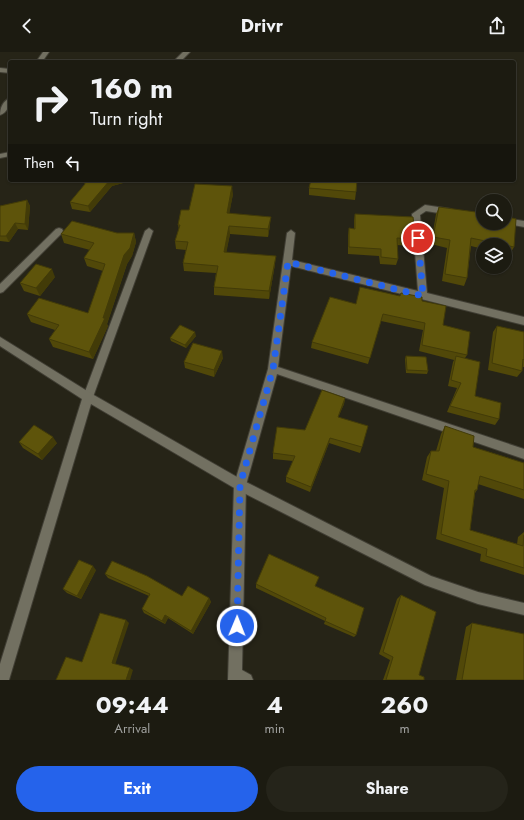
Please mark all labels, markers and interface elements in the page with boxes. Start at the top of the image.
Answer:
text: Drivr [241,13,283,39]
icon: back [16,15,38,37]
icon: share [486,15,508,37]
text: 160 m [90,68,173,109]
icon: right [24,76,76,128]
text: Turn right [90,106,162,132]
text: Then [24,152,54,174]
icon: left [62,152,84,174]
map controls [476,194,512,274]
button: search [476,194,512,230]
pin [401,221,435,255]
icon: arrive [407,227,429,249]
button: layers [476,238,512,274]
position arrow [216,605,258,647]
text: 09:44 [96,687,169,722]
text: 4 [266,687,283,722]
text: 260 [381,687,428,722]
text: Arrival [114,719,150,738]
text: min [265,719,285,738]
text: m [399,719,410,738]
button: Exit [16,766,258,812]
button: Share [266,766,508,812]

